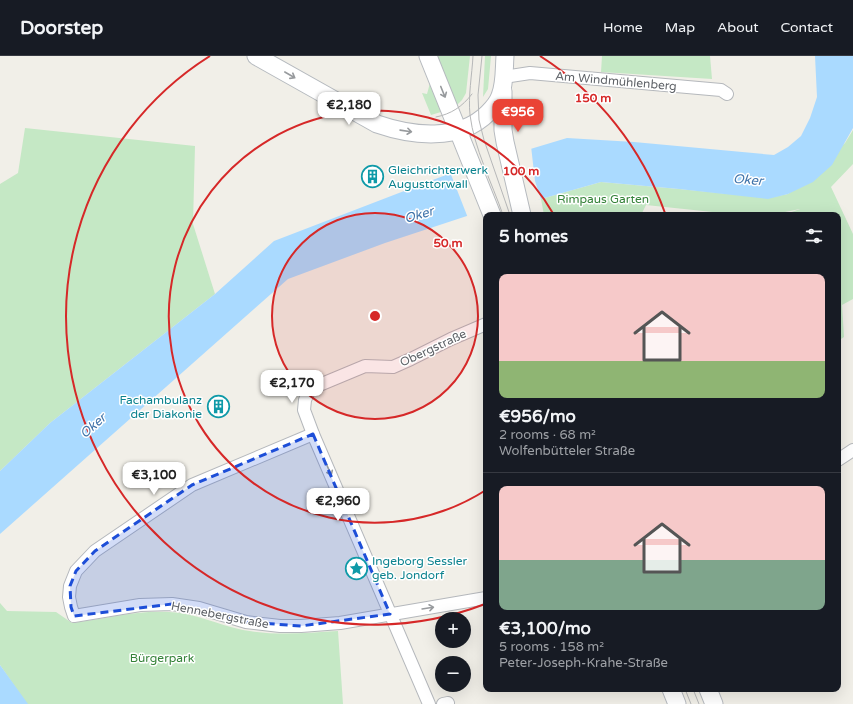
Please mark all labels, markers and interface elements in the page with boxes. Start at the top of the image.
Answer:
text: Doorstep [20,17,103,39]
text: Home [603,19,643,36]
text: Map [665,19,695,36]
text: About [717,19,759,36]
text: Contact [781,19,833,36]
street label: Am Windmühlenberg [555,69,677,93]
one-way arrow [284,72,296,80]
one-way arrow [439,86,447,98]
text: 150 m [575,91,611,105]
pin: €2,180 [316,92,382,126]
text: €2,180 [327,97,371,113]
pin: €956 [494,99,542,133]
text: €956 [501,104,535,120]
one-way arrow [399,128,412,136]
place label: Gleichrichterwerk Augusttorwall [388,163,488,191]
building icon: Gleichrichterwerk Augusttorwall [360,164,386,190]
text: 100 m [503,164,539,178]
water label: Oker [732,171,766,189]
park label: Rimpaus Garten [557,192,649,206]
water label: Oker [402,203,437,227]
icon: filters [803,225,825,247]
text: 5 homes [499,226,568,247]
text: 50 m [433,236,463,250]
icon: home [626,300,698,372]
centre of rings [368,309,382,323]
street label: Obergstraße [398,326,469,369]
pin: €2,170 [259,370,325,404]
text: €2,170 [270,375,314,391]
place label: Fachambulanz der Diakonie [120,393,202,421]
building icon: Fachambulanz der Diakonie [205,394,231,420]
text: €956/mo [499,406,576,427]
water label: Oker [77,409,111,442]
text: 2 rooms · 68 m² [499,427,596,443]
text: Wolfenbütteler Straße [499,443,635,459]
pin: €3,100 [121,462,187,496]
one-way arrow [326,463,333,475]
text: €3,100 [132,467,176,483]
pin: €2,960 [305,488,371,522]
text: €2,960 [316,493,360,509]
icon: home [626,512,698,584]
place label: Ingeborg Sessler geb. Jondorf [372,554,467,582]
place icon: Ingeborg Sessler geb. Jondorf [343,555,369,581]
street label: Hennebergstraße [170,599,270,631]
one-way arrow [421,604,434,612]
map controls [435,612,471,692]
button: + [435,612,471,648]
text: €3,100/mo [499,618,591,639]
text: 5 rooms · 158 m² [499,639,604,655]
park label: Bürgerpark [130,651,195,665]
text: Peter-Joseph-Krahe-Straße [499,655,668,671]
button: − [435,656,471,692]

